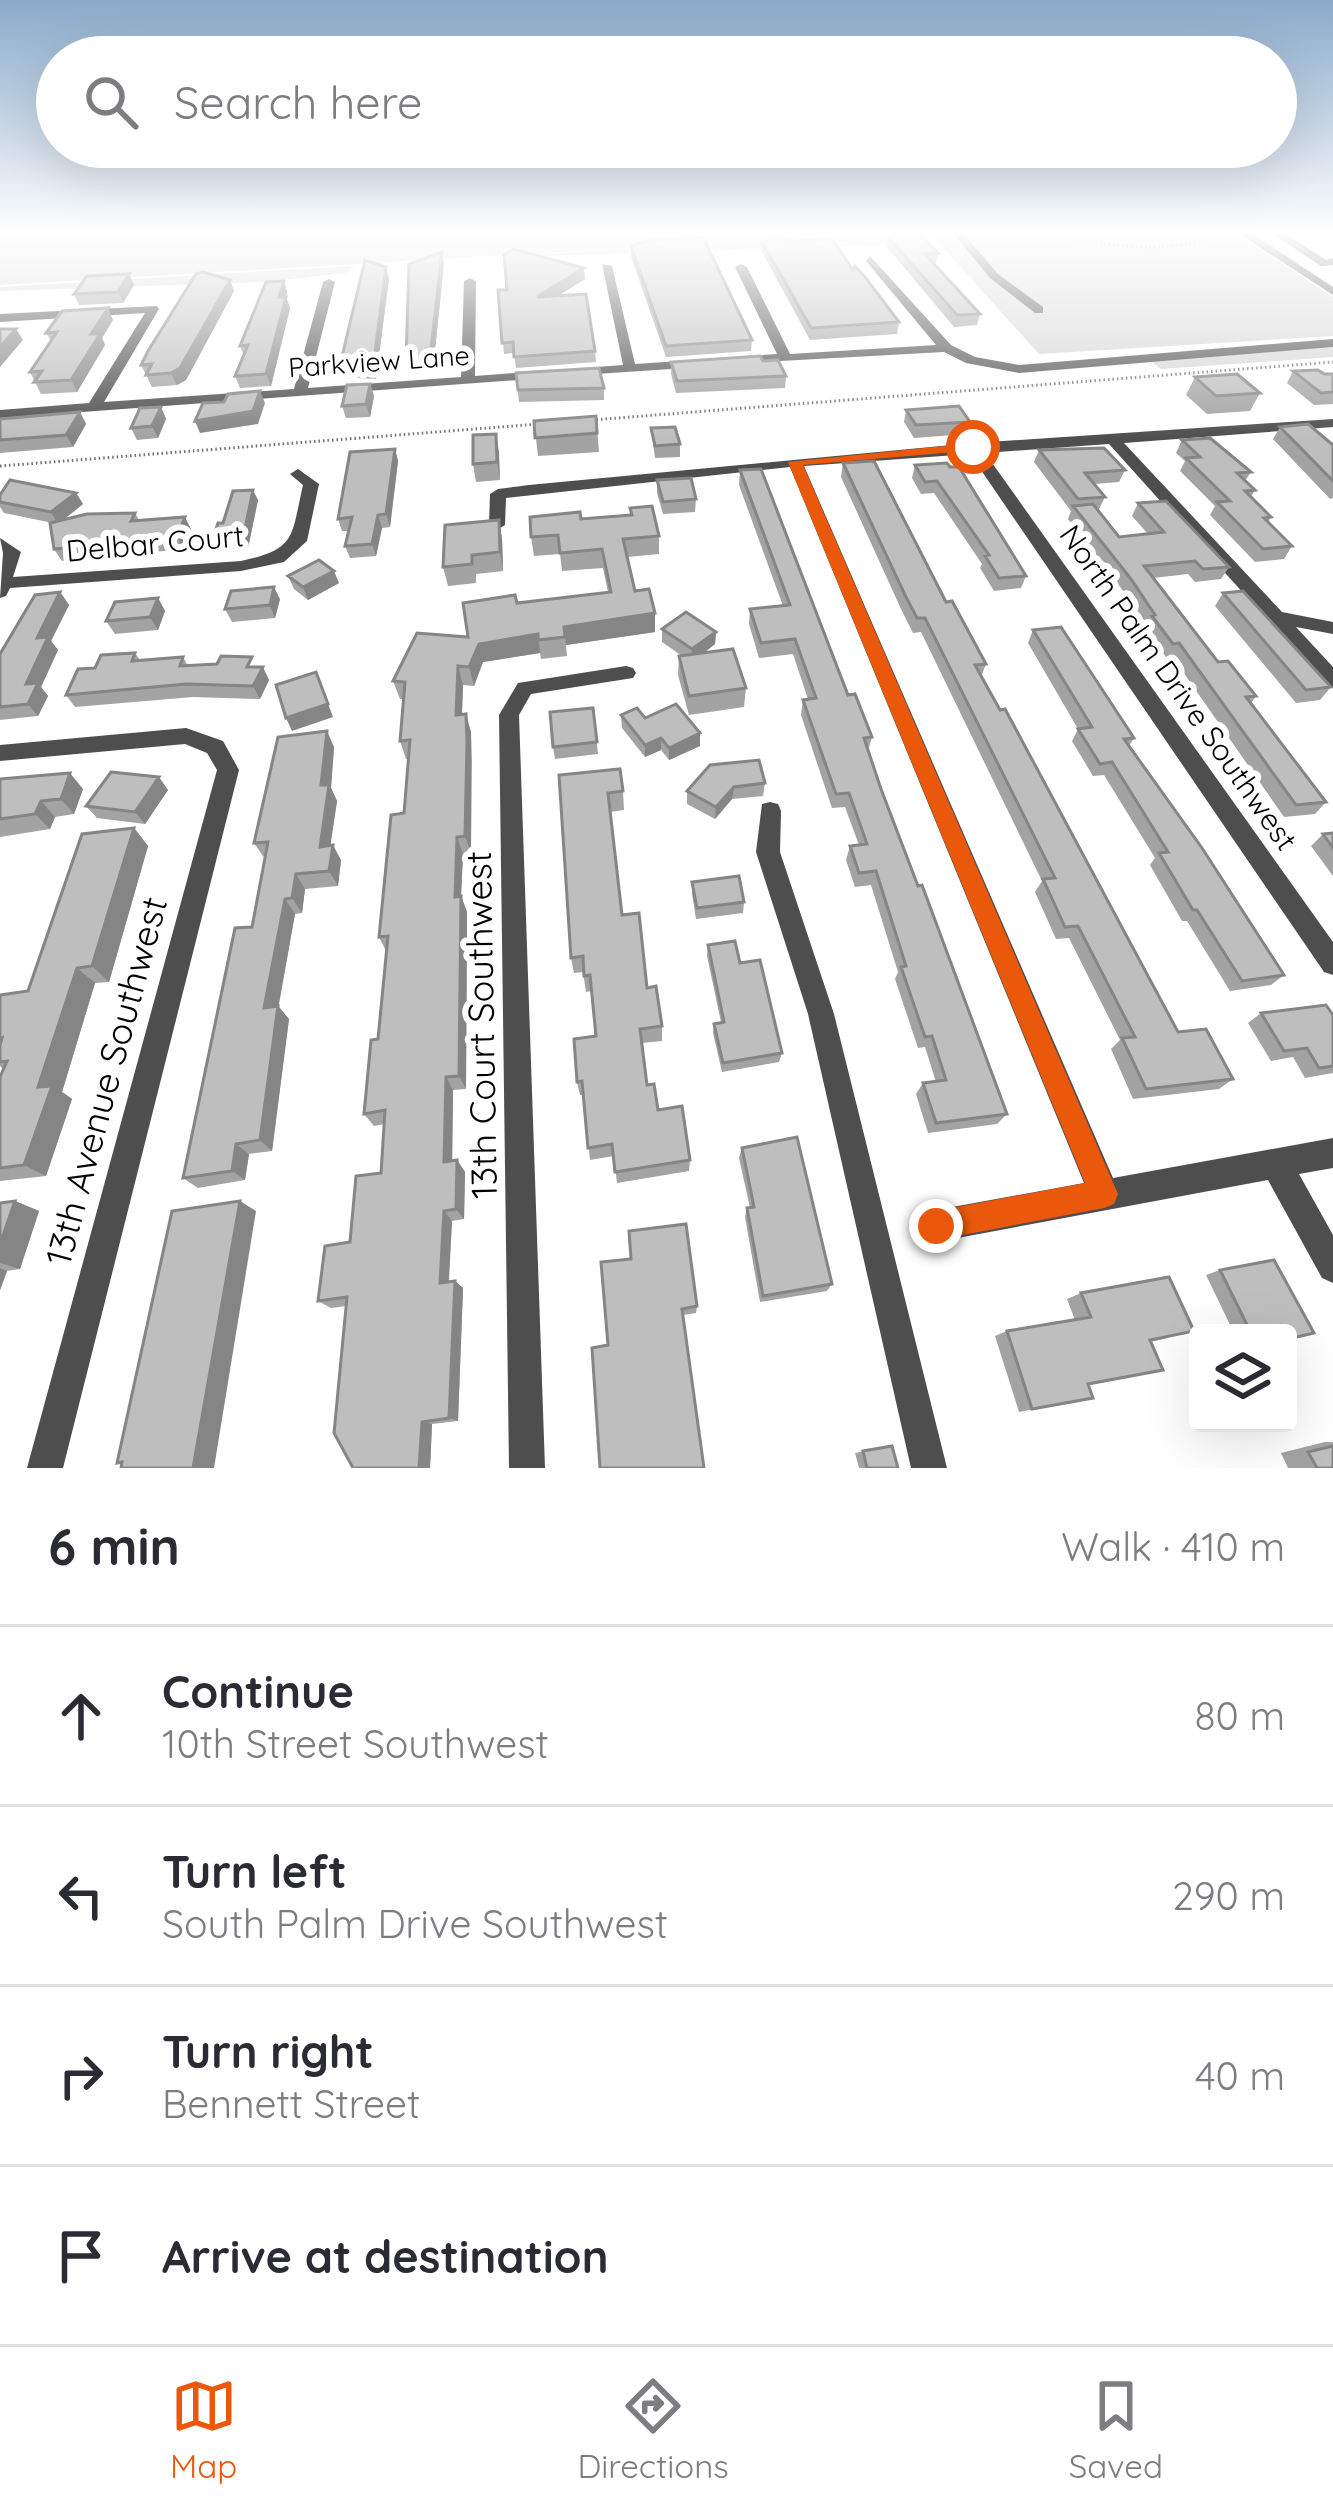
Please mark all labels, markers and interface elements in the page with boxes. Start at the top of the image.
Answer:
search box [36,36,1297,168]
icon: search [78,69,144,135]
text: Search here [174,74,422,130]
street label: Parkview Lane [287,338,471,384]
route start [946,420,1000,474]
street label: Delbar Court [64,516,245,570]
street label: North Palm Drive Southwest [1052,517,1306,858]
street label: 13th Court Southwest [455,851,506,1199]
street label: 13th Avenue Southwest [35,892,176,1270]
route end [909,1199,963,1253]
map controls [1189,1324,1297,1432]
button: layers [1189,1324,1297,1432]
text: 6 min [48,1514,180,1578]
text: Walk · 410 m [1061,1522,1285,1571]
text: Continue [162,1663,354,1719]
icon: ahead [48,1683,114,1749]
text: 80 m [1195,1691,1285,1740]
text: 10th Street Southwest [162,1719,549,1768]
text: Turn left [162,1843,347,1899]
icon: left [48,1863,114,1929]
text: 290 m [1172,1871,1285,1920]
text: South Palm Drive Southwest [162,1899,668,1948]
text: Turn right [162,2023,374,2079]
icon: right [48,2043,114,2109]
text: 40 m [1195,2051,1285,2100]
text: Bennett Street [162,2079,420,2128]
icon: arrive [48,2223,114,2289]
text: Arrive at destination [162,2228,608,2284]
tab: Map [170,2373,237,2486]
tab: Directions [577,2373,729,2486]
tab: Saved [1069,2373,1163,2486]

